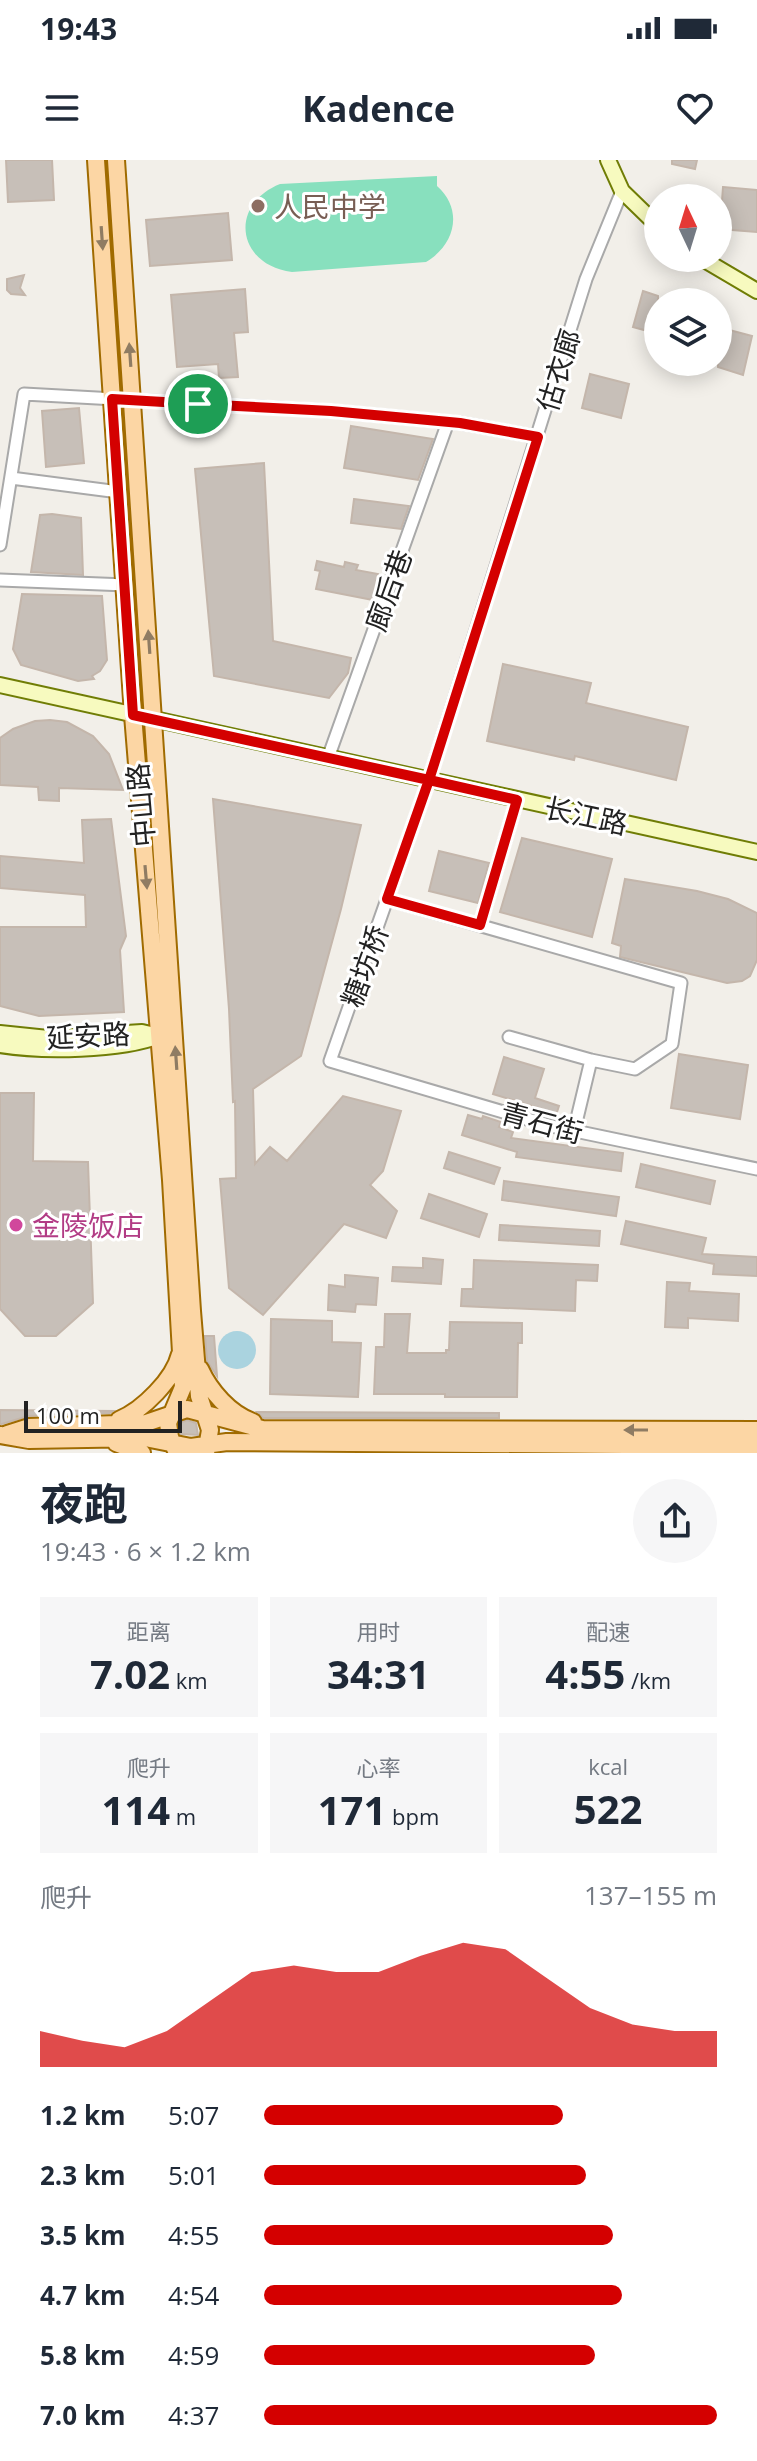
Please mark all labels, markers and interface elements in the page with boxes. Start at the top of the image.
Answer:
text: 19:43 [40,8,117,49]
text: Kadence [302,84,455,133]
icon: menu [40,86,84,130]
icon: heart [673,86,717,130]
north arrow [644,184,732,272]
map controls [644,184,732,376]
place label: 人民中学 [274,187,386,225]
marker: 人民中学 [249,197,267,215]
one-way arrow [96,226,109,251]
button: layers [644,288,732,376]
street label: 估衣廊 [528,324,588,416]
one-way arrow [123,342,136,367]
pin [164,370,232,438]
icon: arrive [176,382,220,426]
street label: 廊后巷 [356,544,420,636]
one-way arrow [142,629,155,654]
street label: 中山路 [117,761,163,849]
street label: 长江路 [541,788,631,842]
one-way arrow [140,865,153,890]
street label: 糖坊桥 [332,920,396,1012]
street label: 延安路 [45,1014,131,1056]
one-way arrow [169,1045,182,1070]
street label: 青石街 [497,1093,587,1151]
place label: 金陵饭店 [32,1206,144,1244]
marker: 金陵饭店 [7,1216,25,1234]
scale bar [24,1397,182,1433]
text: 100 m [36,1400,100,1430]
one-way arrow [623,1424,648,1436]
text: 夜跑 [40,1473,128,1533]
button: share [633,1479,717,1563]
text: 19:43 · 6 × 1.2 km [40,1533,251,1569]
text: 距离 [127,1616,171,1646]
text: 用时 [356,1616,401,1646]
text: 配速 [586,1616,630,1646]
text: 7.02 [90,1646,170,1701]
text: 34:31 [327,1646,430,1701]
text: 4:55 [545,1646,625,1701]
text: km [170,1665,208,1695]
text: /km [625,1665,671,1695]
text: kcal [588,1751,628,1781]
text: 爬升 [127,1752,171,1782]
text: 心率 [356,1752,401,1782]
text: 522 [574,1781,642,1836]
text: 114 [101,1782,170,1837]
text: 171 [318,1782,386,1837]
text: m [170,1801,196,1831]
text: bpm [386,1801,439,1831]
text: 137–155 m [584,1877,717,1913]
text: 爬升 [40,1879,92,1915]
text: 1.2 km [40,2097,126,2133]
text: 5:07 [168,2097,219,2133]
text: 2.3 km [40,2157,126,2193]
text: 5:01 [168,2157,219,2193]
text: 3.5 km [40,2217,126,2253]
text: 4:55 [168,2217,219,2253]
text: 4.7 km [40,2277,126,2313]
text: 4:54 [168,2277,219,2313]
text: 5.8 km [40,2337,126,2373]
text: 4:59 [168,2337,219,2373]
text: 7.0 km [40,2397,126,2433]
text: 4:37 [168,2397,219,2433]

